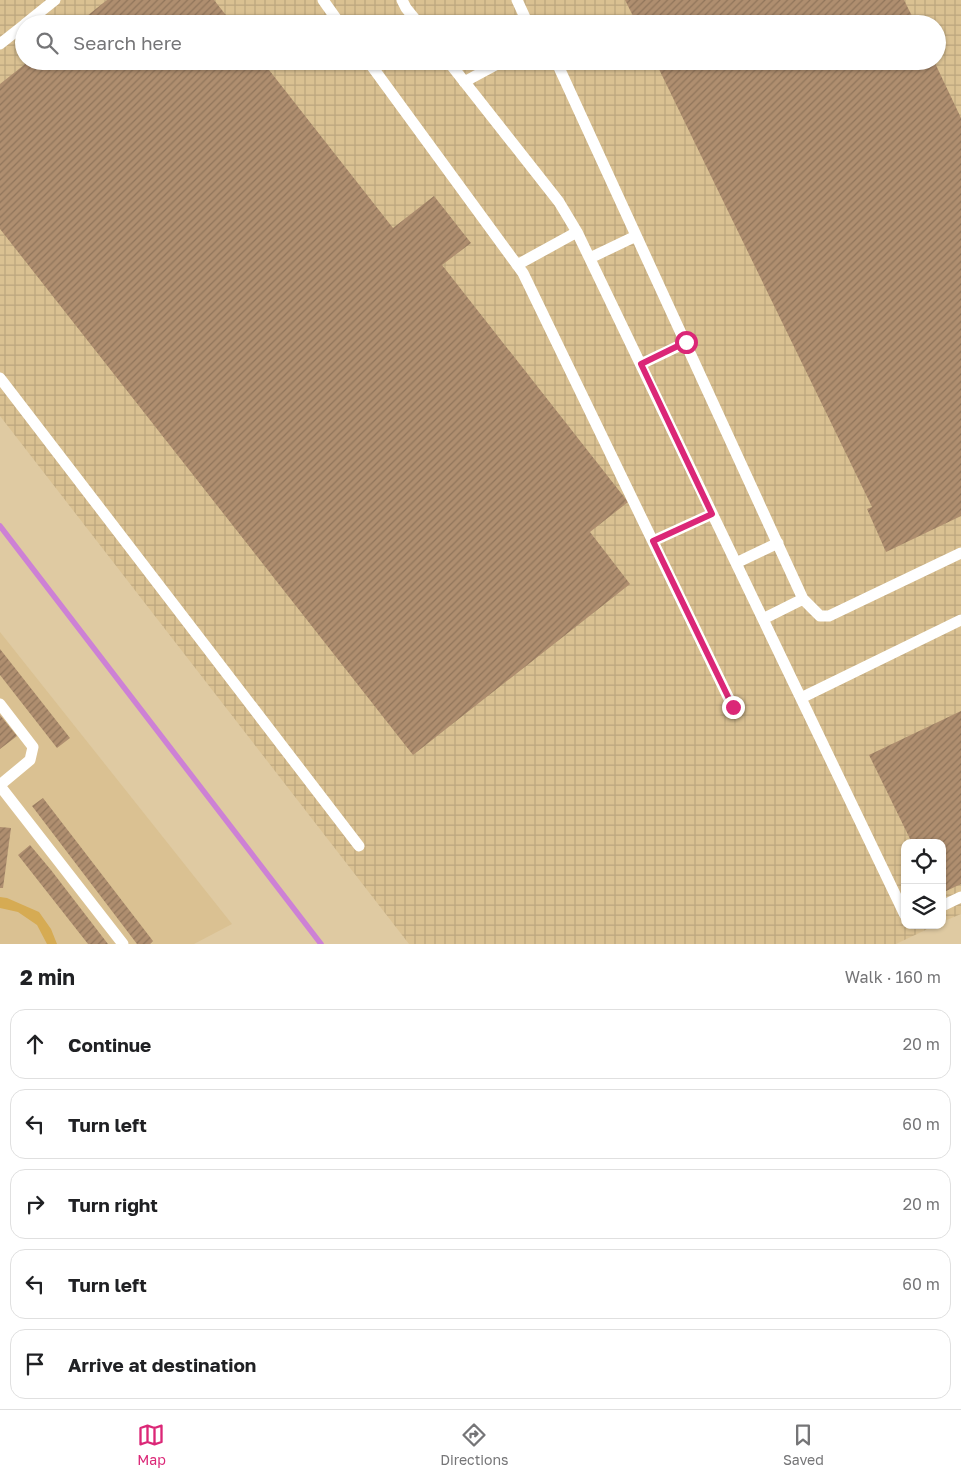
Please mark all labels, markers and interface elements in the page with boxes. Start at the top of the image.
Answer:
search box [15,15,946,70]
icon: search [33,29,61,57]
text: Search here [73,31,182,54]
route start [675,331,698,354]
route end [722,696,745,719]
map controls [901,839,946,929]
button: locate [901,839,946,884]
button: layers [901,884,946,929]
text: 2 min [20,964,75,990]
text: Walk · 160 m [845,967,941,987]
icon: ahead [21,1030,49,1058]
text: Continue [68,1033,151,1056]
text: 20 m [903,1034,940,1054]
icon: left [21,1110,49,1138]
text: Turn left [68,1113,147,1136]
text: 60 m [902,1114,940,1134]
icon: right [21,1190,49,1218]
text: Turn right [68,1193,158,1216]
text: 20 m [903,1194,940,1214]
icon: left [21,1270,49,1298]
text: Turn left [68,1273,147,1296]
text: 60 m [902,1274,940,1294]
icon: arrive [21,1350,49,1378]
text: Arrive at destination [68,1353,256,1376]
tab: Map [137,1421,166,1468]
tab: Directions [440,1421,509,1468]
tab: Saved [783,1421,824,1468]

